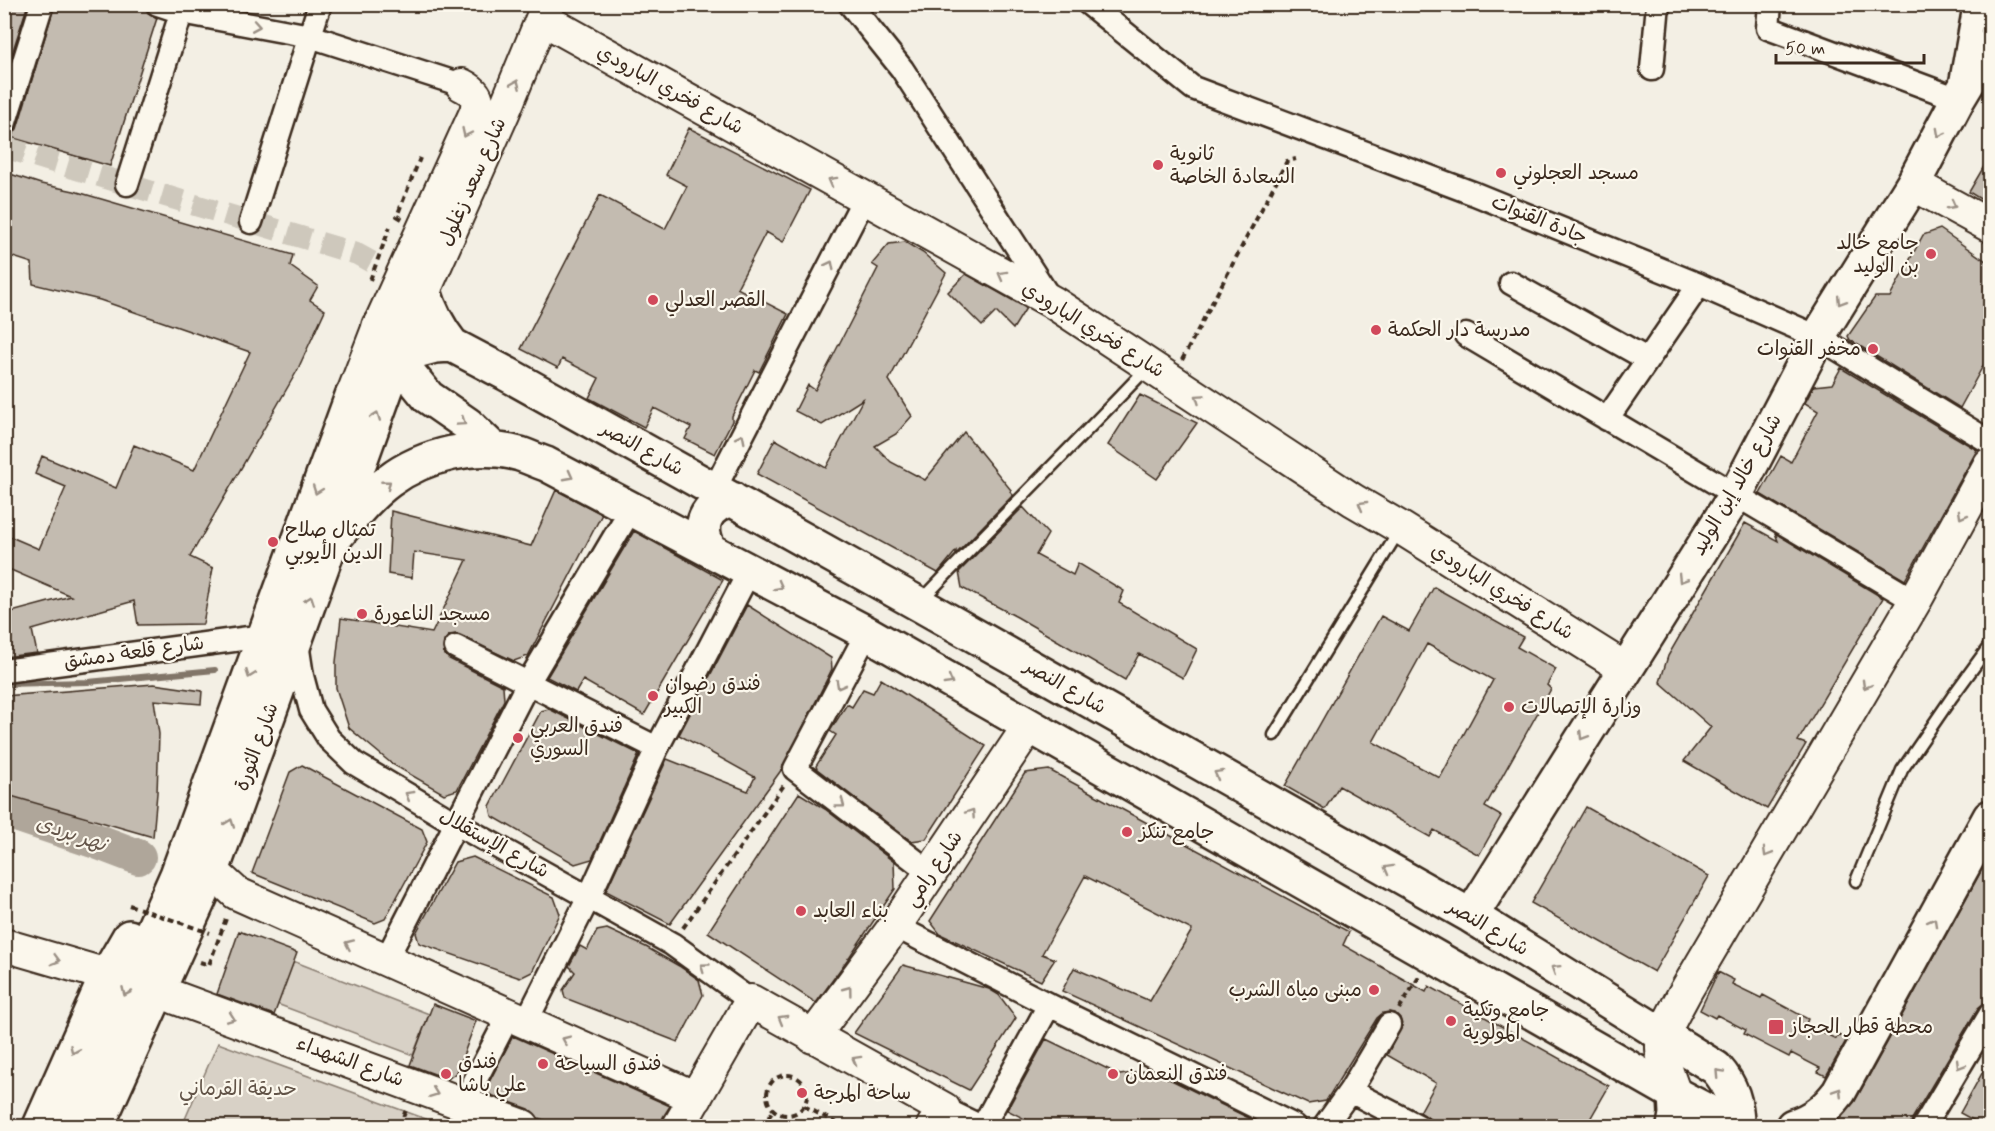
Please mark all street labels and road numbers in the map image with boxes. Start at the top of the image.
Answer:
street label: شارع فخري البارودي [592,39,748,141]
street label: شارع سعد زغلول [433,113,513,251]
street label: جادة القنوات [1487,189,1591,251]
street label: شارع فخري البارودي [1017,275,1169,385]
street label: شارع خالد إبن الوليد [1685,409,1789,561]
street label: شارع النصر [594,414,688,483]
street label: شارع فخري البارودي [1426,537,1578,647]
street label: شارع قلعة دمشق [62,630,206,676]
street label: شارع النصر [1017,652,1111,721]
street label: شارع الثورة [229,699,285,795]
street label: شارع الإستقلال [434,803,554,885]
street label: شارع رامي [899,825,972,914]
street label: شارع النصر [1441,892,1534,963]
street label: شارع الشهداء [292,1030,408,1094]

